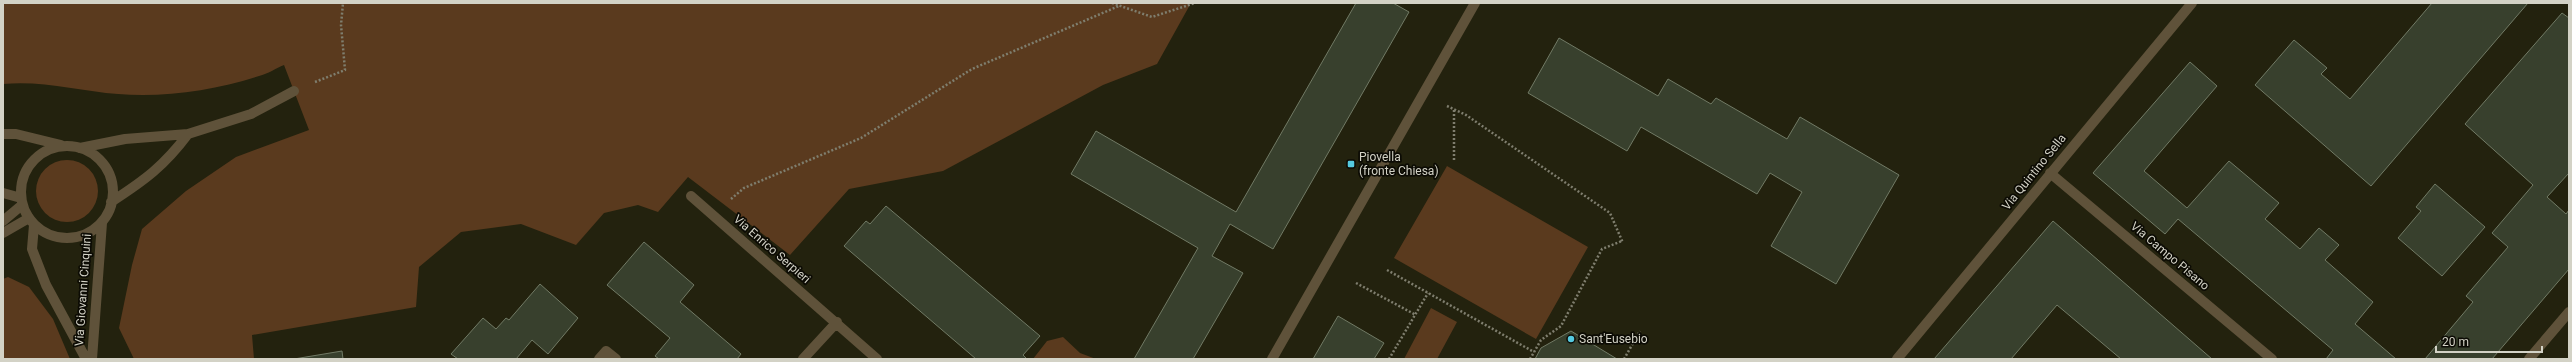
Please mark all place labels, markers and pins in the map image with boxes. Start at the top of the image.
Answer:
place label: Piovella (fronte Chiesa) [1359,150,1439,178]
marker: Piovella (fronte Chiesa) [1346,159,1356,169]
place label: Sant'Eusebio [1579,332,1648,346]
marker: Sant'Eusebio [1566,334,1576,344]

